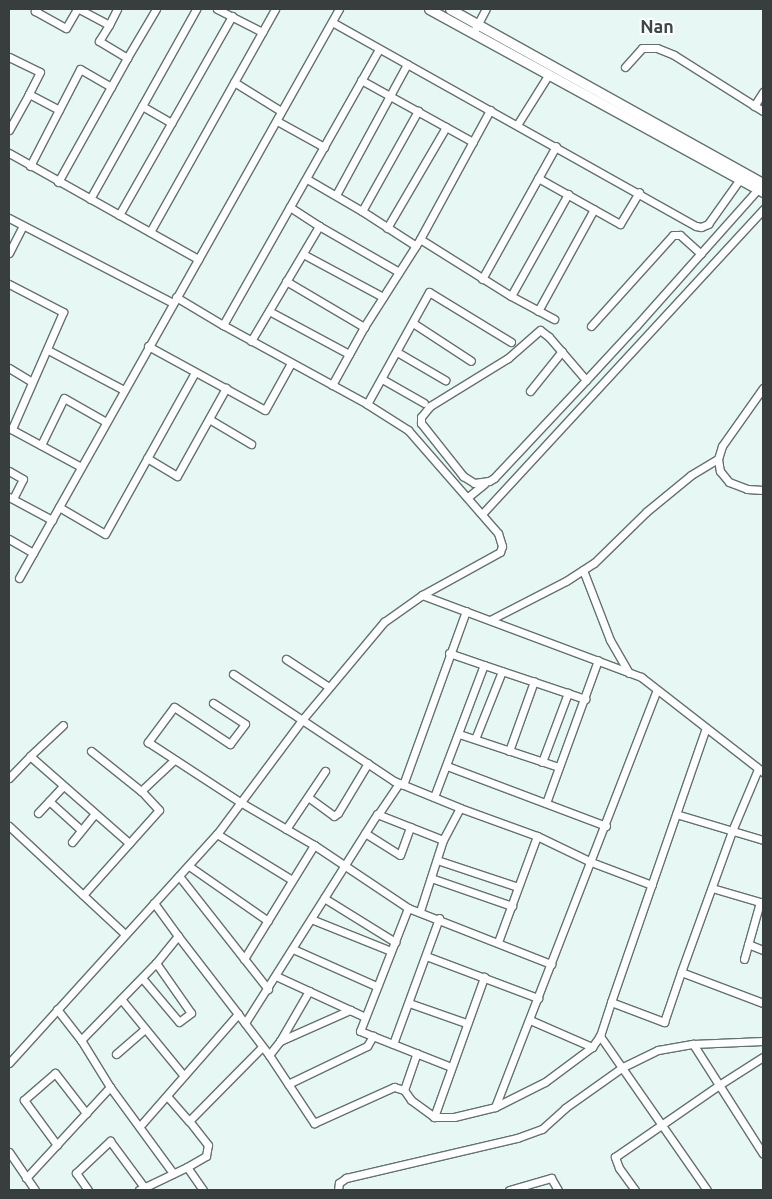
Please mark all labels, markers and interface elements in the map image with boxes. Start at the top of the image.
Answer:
district label: Nan [640,15,674,37]

